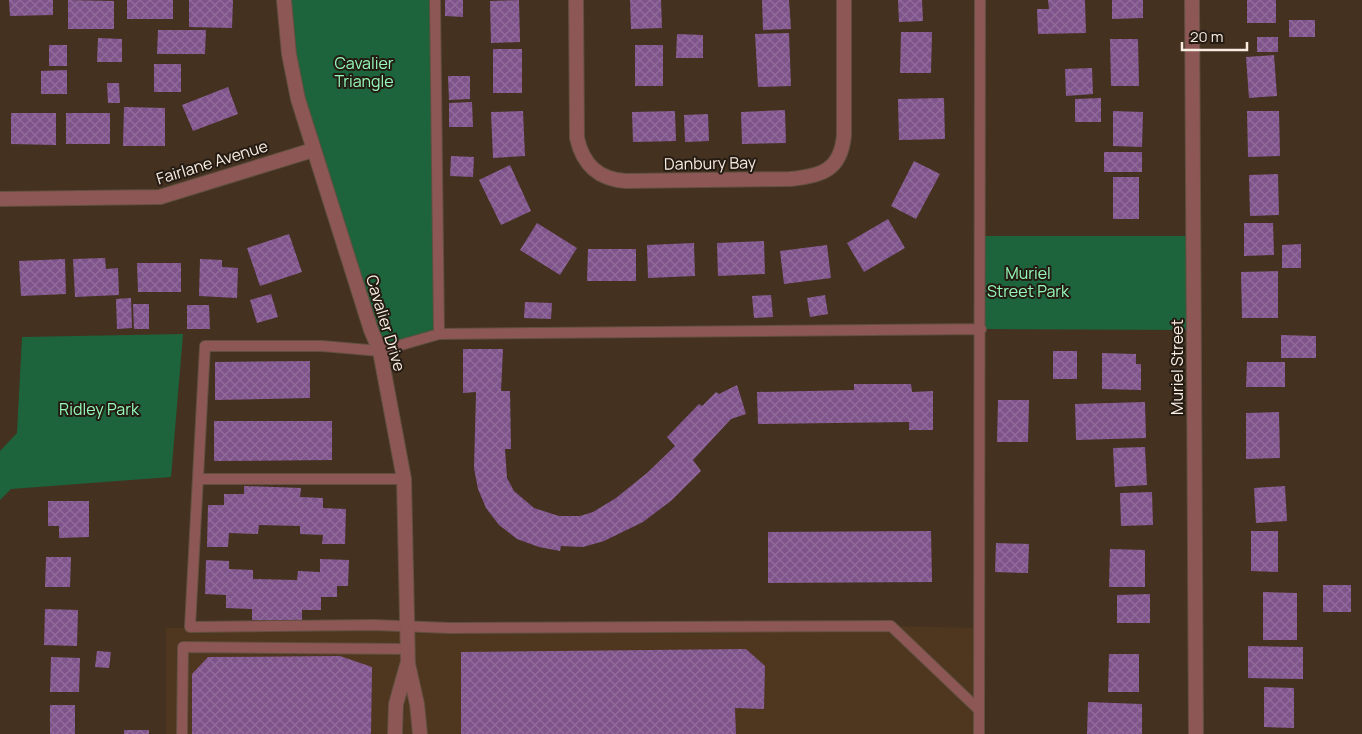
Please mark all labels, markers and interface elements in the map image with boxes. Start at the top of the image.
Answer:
scale bar [1182,20,1247,52]
text: 20 m [1190,26,1223,47]
park label: Cavalier Triangle [334,52,394,92]
street label: Fairlane Avenue [154,135,270,189]
street label: Danbury Bay [664,151,757,175]
park label: Muriel Street Park [987,262,1070,302]
street label: Cavalier Drive [361,272,411,374]
street label: Muriel Street [1166,319,1188,415]
park label: Ridley Park [59,398,140,420]

